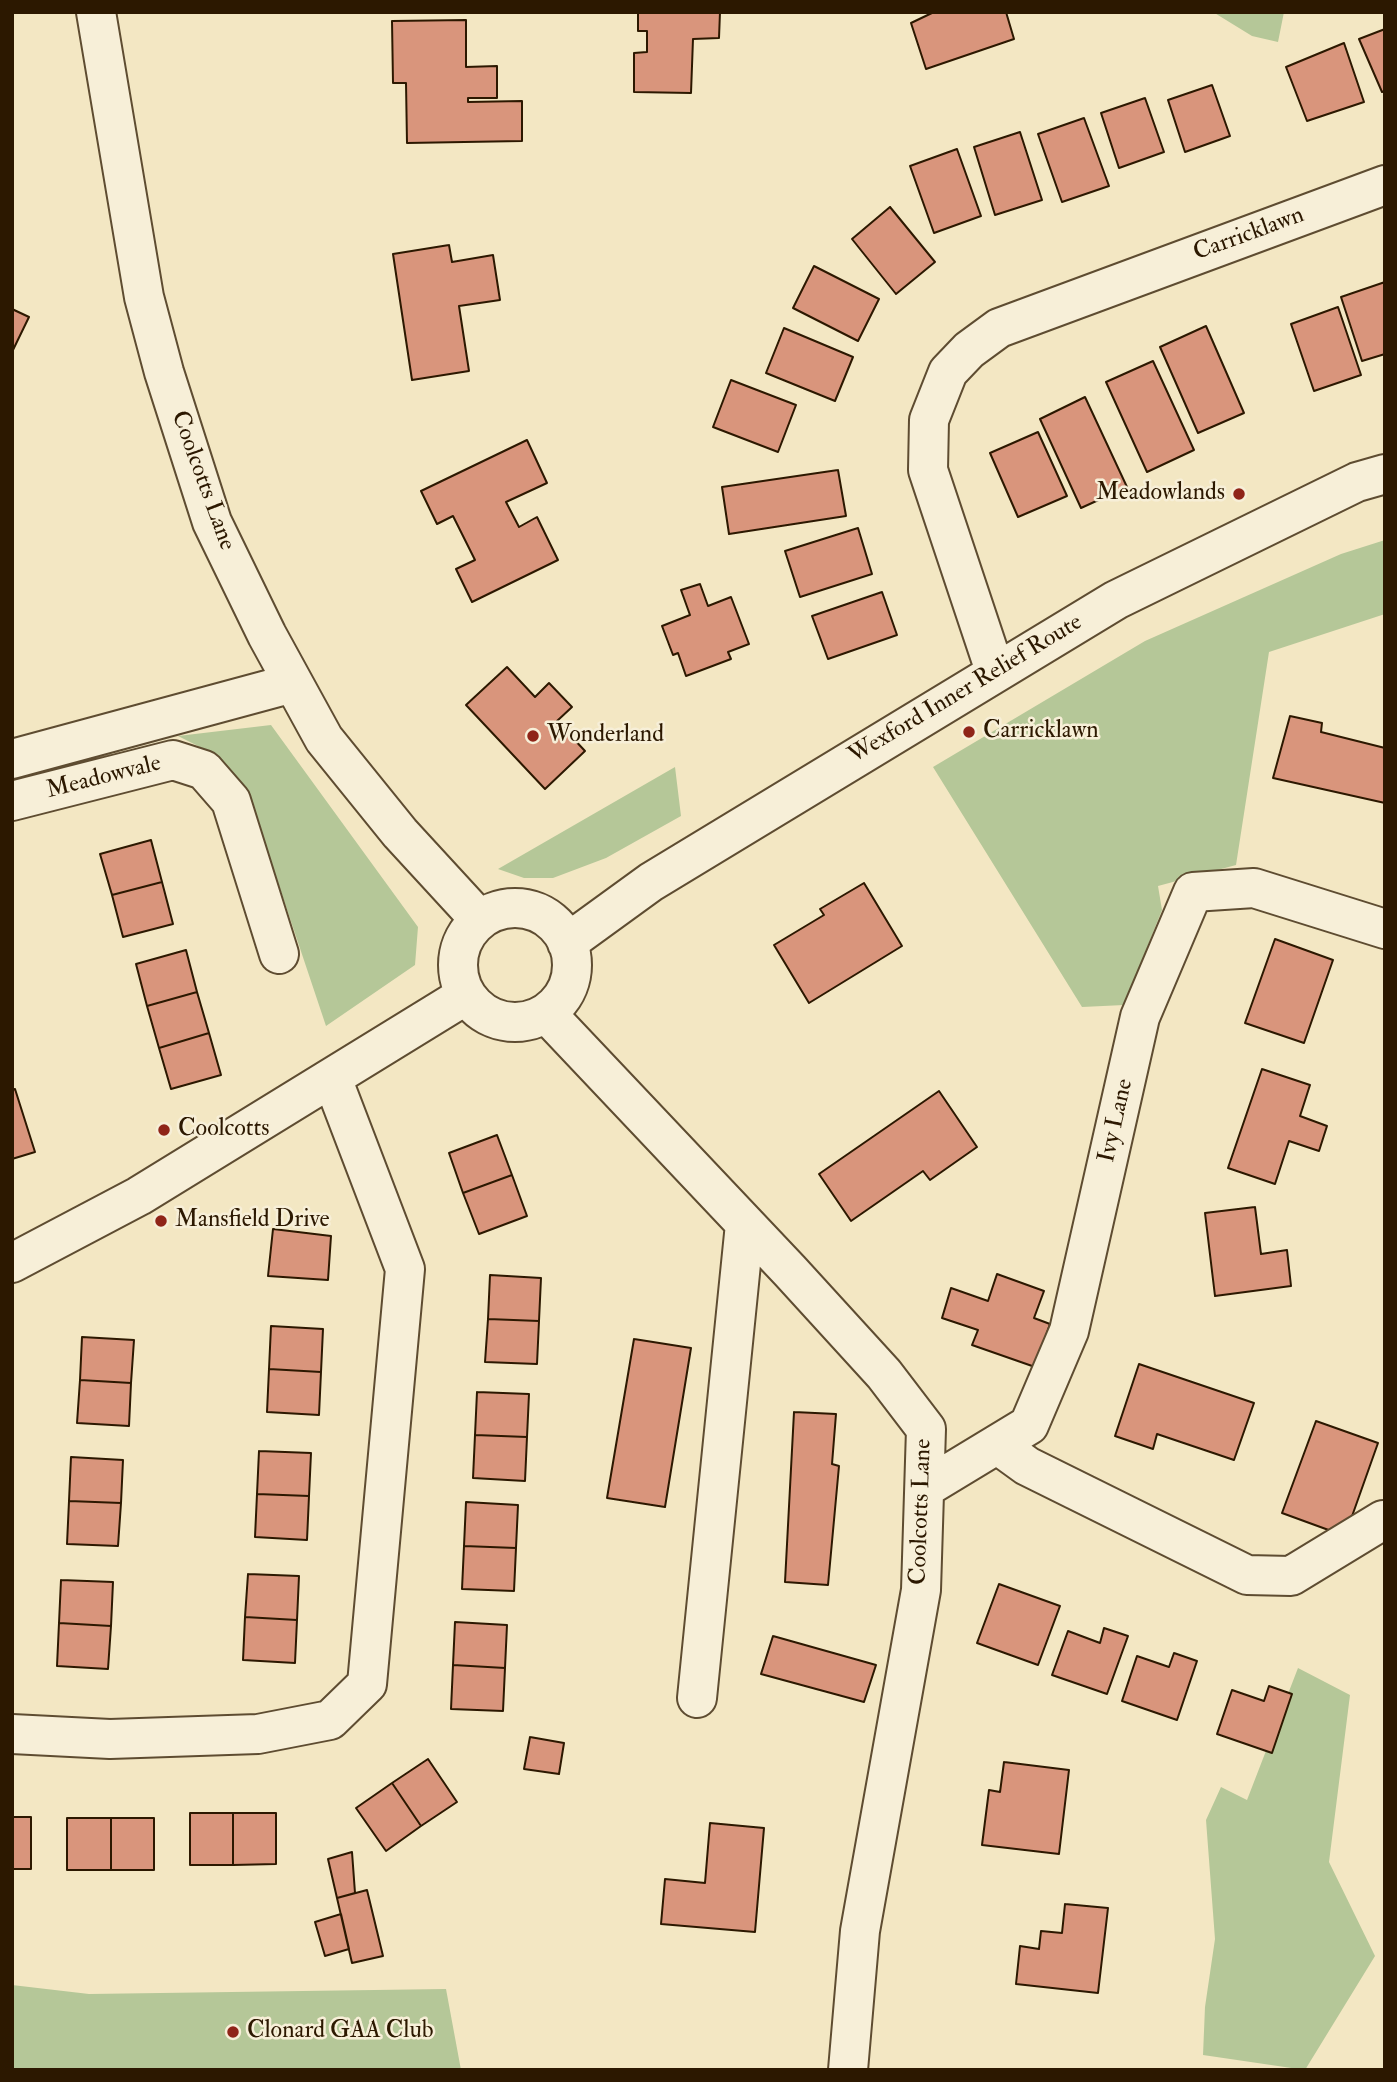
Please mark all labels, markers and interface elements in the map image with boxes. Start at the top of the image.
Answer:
street label: Carricklawn [1190,202,1308,268]
street label: Coolcotts Lane [163,407,241,555]
place label: Meadowlands [1096,480,1225,508]
marker: Meadowlands [1231,486,1247,502]
street label: Wexford Inner Relief Route [844,609,1088,771]
place label: Carricklawn [983,718,1099,746]
place label: Wonderland [547,722,664,750]
marker: Carricklawn [961,724,977,740]
marker: Wonderland [525,728,541,744]
street label: Meadowvale [44,750,164,806]
street label: Ivy Lane [1093,1076,1141,1166]
place label: Coolcotts [178,1116,270,1144]
marker: Coolcotts [156,1122,172,1138]
place label: Mansfield Drive [175,1207,330,1235]
marker: Mansfield Drive [153,1213,169,1229]
street label: Coolcotts Lane [905,1438,939,1586]
place label: Clonard GAA Club [247,2018,434,2046]
marker: Clonard GAA Club [225,2024,241,2040]

